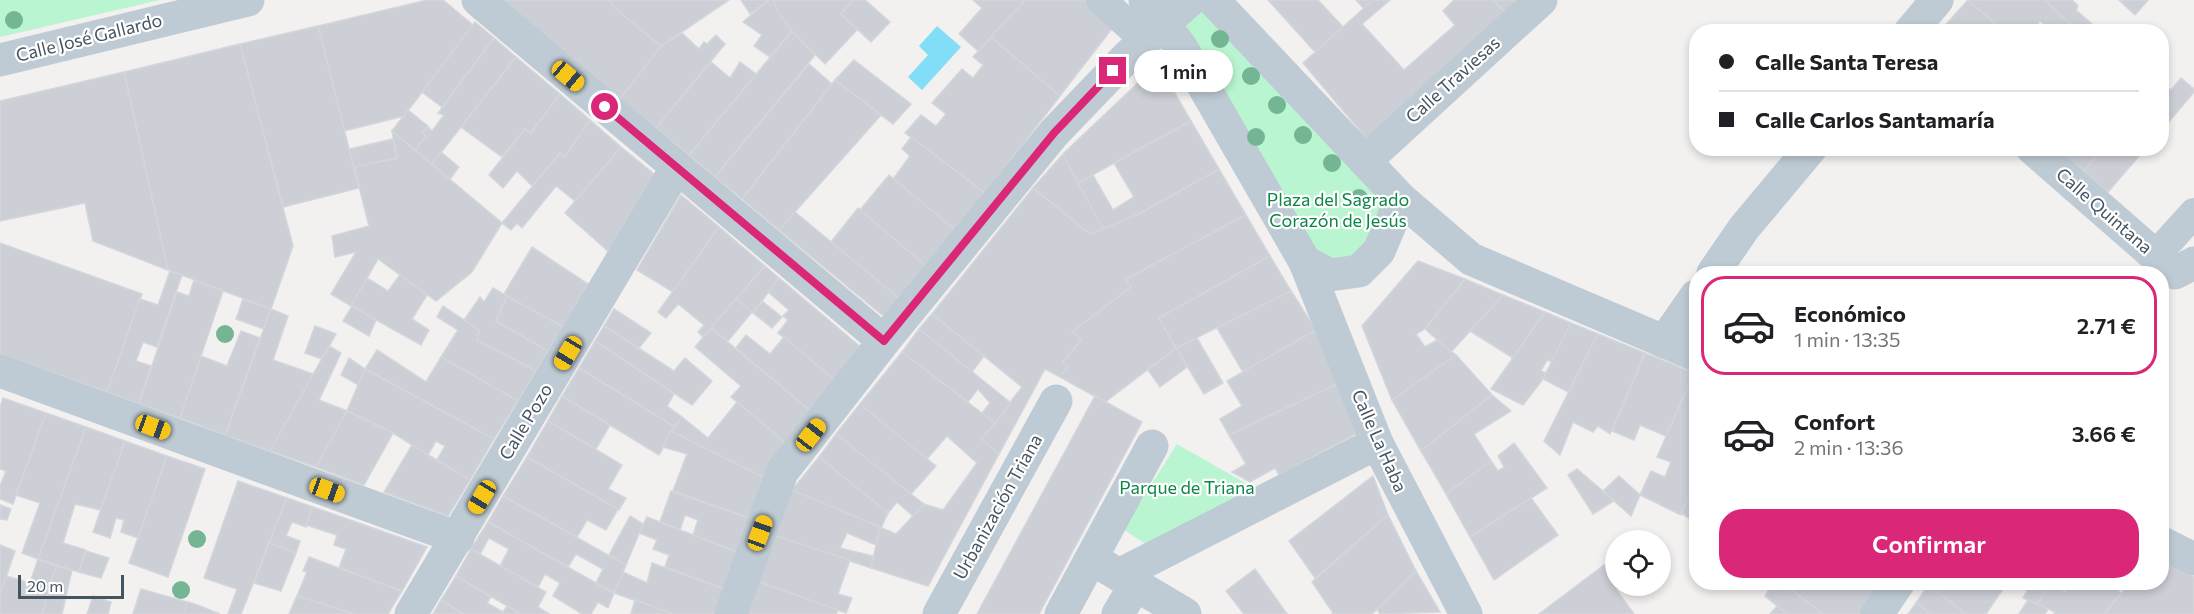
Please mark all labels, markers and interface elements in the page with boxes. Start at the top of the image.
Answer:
street label: Calle José Gallardo [13,8,164,66]
street label: Calle Traviesas [1401,31,1504,127]
text: Calle Santa Teresa [1755,48,1938,75]
callout: 1 min [1134,50,1233,92]
route end [1099,57,1126,84]
car [548,58,588,94]
text: 1 min [1160,59,1207,83]
route start [591,93,618,120]
text: Calle Carlos Santamaría [1755,106,1995,133]
street label: Calle Quintana [2052,163,2157,258]
park label: Plaza del Sagrado Corazón de Jesús [1267,188,1409,231]
icon: car [1722,299,1776,353]
text: Económico [1794,300,1906,327]
text: 2.71 € [2077,312,2136,339]
text: 1 min · 13:35 [1794,327,1900,351]
car [551,333,585,373]
street label: Calle Pozo [494,379,557,464]
street label: Calle La Haba [1348,386,1412,495]
icon: car [1722,407,1776,461]
text: Confort [1794,408,1875,435]
car [133,412,173,442]
car [793,415,829,455]
text: 3.66 € [2072,420,2136,447]
street label: Urbanización Triana [948,430,1046,583]
text: 2 min · 13:36 [1794,435,1904,459]
car [307,475,347,505]
park label: Parque de Triana [1119,476,1255,498]
car [465,477,499,517]
button: Confirmar [1719,509,2139,578]
car [745,513,775,553]
map controls [1605,530,1671,596]
button: locate [1605,530,1671,596]
scale bar [18,572,124,600]
text: 20 m [27,576,63,595]

